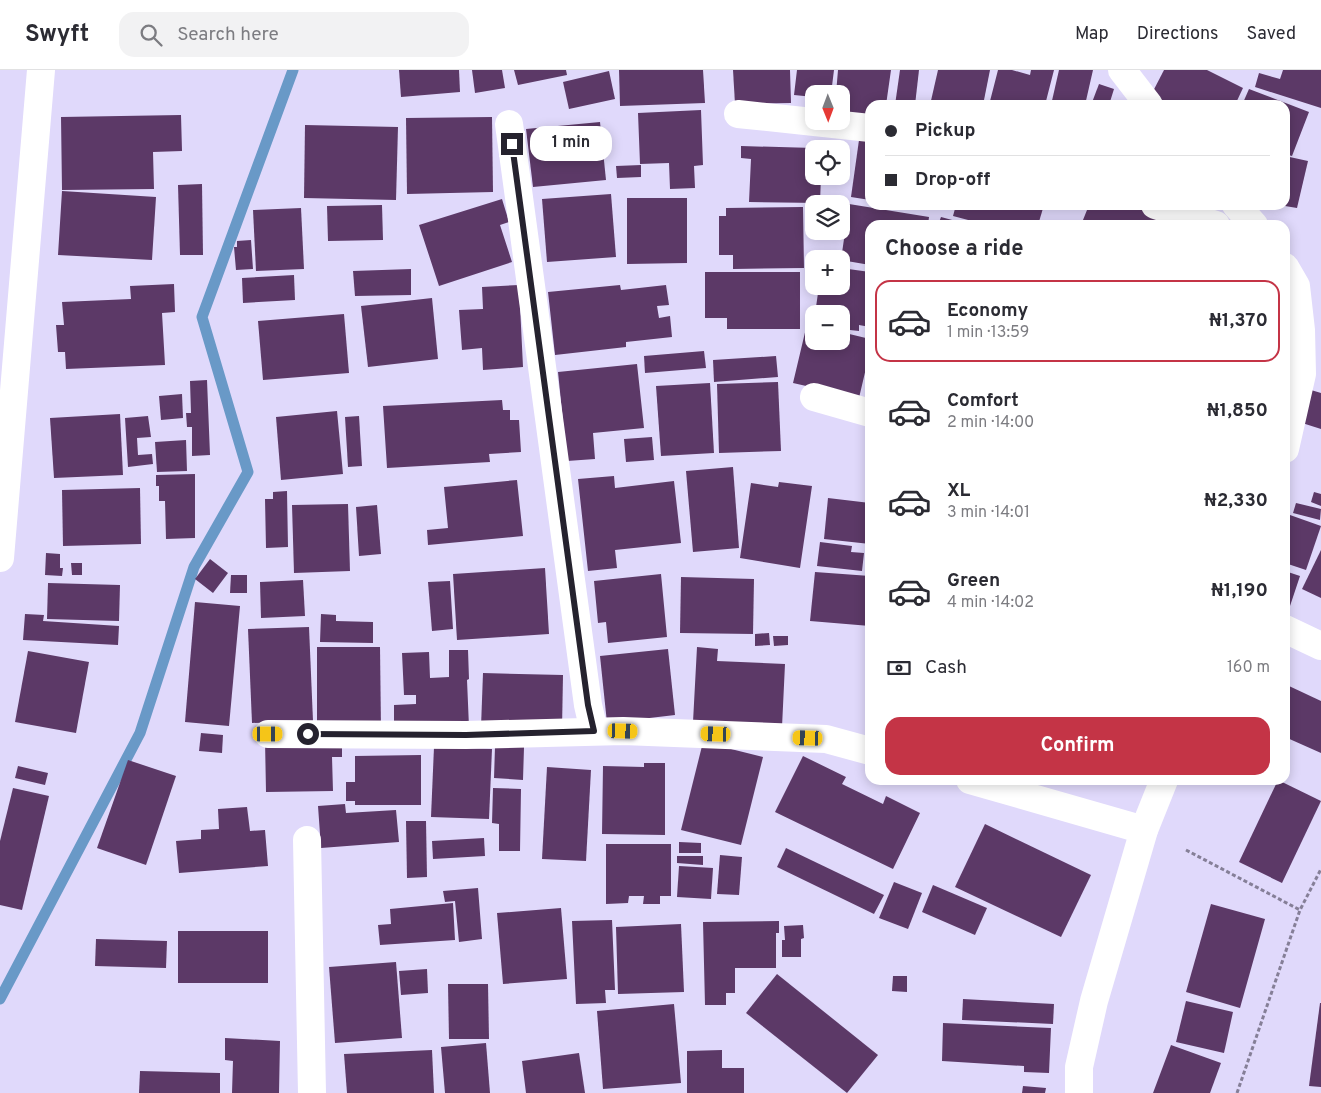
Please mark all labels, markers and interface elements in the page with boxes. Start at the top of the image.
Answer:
search box [119,12,469,57]
text: Swyft [25,20,89,50]
icon: search [137,21,165,49]
text: Search here [177,23,279,47]
text: Map [1075,23,1109,46]
text: Directions [1137,23,1219,46]
text: Saved [1247,23,1296,46]
north arrow [805,85,850,130]
map controls [805,85,850,350]
text: Pickup [915,119,975,143]
callout: 1 min [530,126,612,162]
route end [501,133,523,155]
text: 1 min [552,133,590,153]
button: locate [805,140,850,185]
text: Drop-off [915,168,990,192]
button: layers [805,195,850,240]
text: Choose a ride [885,236,1023,263]
button: + [805,250,850,295]
icon: car [887,299,932,344]
text: Economy [947,299,1028,323]
button: − [805,305,850,350]
text: ₦1,370 [1209,309,1268,333]
text: 1 min · 13:59 [947,323,1029,343]
icon: car [887,389,932,434]
text: Comfort [947,389,1019,413]
text: ₦1,850 [1207,399,1268,423]
text: 2 min · 14:00 [947,413,1034,433]
icon: car [887,479,932,524]
text: XL [947,479,970,503]
text: ₦2,330 [1204,489,1268,513]
text: 3 min · 14:01 [947,503,1030,523]
icon: car [887,569,932,614]
text: Green [947,569,1000,593]
text: ₦1,190 [1211,579,1268,603]
text: 4 min · 14:02 [947,593,1034,613]
icon: cash [885,654,913,682]
text: Cash [925,656,967,680]
text: 160 m [1227,658,1270,678]
button: Confirm [885,717,1270,775]
route start [297,723,319,745]
car [607,723,638,739]
car [700,726,731,742]
car [253,727,283,742]
car [792,730,823,746]

